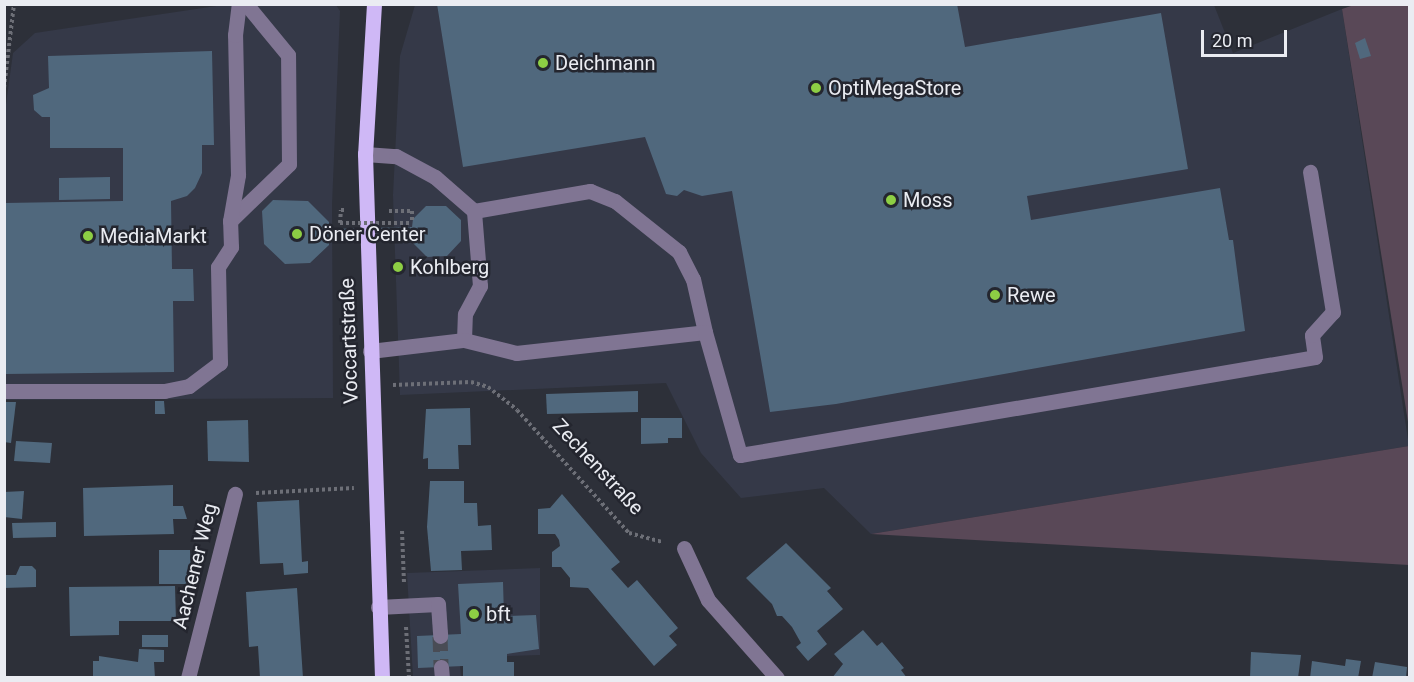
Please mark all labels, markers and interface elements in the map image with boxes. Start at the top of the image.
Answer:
scale bar [1204,18,1290,56]
text: 20 m [1212,30,1252,51]
place label: Deichmann [555,51,656,75]
marker: Deichmann [536,56,550,70]
place label: OptiMegaStore [828,76,961,100]
marker: OptiMegaStore [809,81,823,95]
place label: Moss [903,188,953,212]
marker: Moss [884,193,898,207]
place label: Döner Center [309,222,426,246]
place label: MediaMarkt [100,224,207,248]
marker: Döner Center [290,227,304,241]
marker: MediaMarkt [81,229,95,243]
place label: Kohlberg [410,255,489,279]
marker: Kohlberg [391,260,405,274]
street label: Voccartstraße [335,278,363,404]
place label: Rewe [1007,283,1056,307]
marker: Rewe [988,288,1002,302]
street label: Zechenstraße [548,414,648,520]
street label: Aachener Weg [168,501,222,631]
place label: bft [486,602,511,626]
marker: bft [467,607,481,621]

